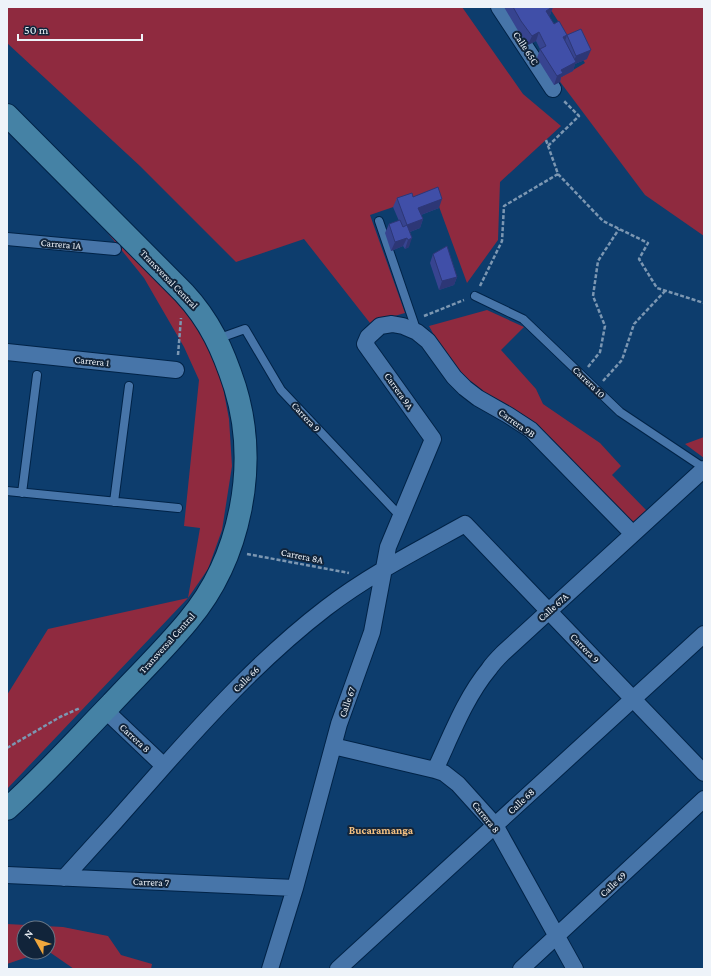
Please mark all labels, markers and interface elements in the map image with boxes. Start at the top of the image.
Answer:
scale bar [18,16,142,42]
text: 50 m [24,23,49,37]
street label: Calle 65C [511,29,541,67]
street label: Carrera 1A [40,237,82,251]
street label: Transversal Central [138,247,200,311]
street label: Carrera 1 [74,354,110,368]
street label: Carrera 10 [571,364,608,400]
street label: Carrera 9A [382,371,416,412]
street label: Carrera 9 [289,400,323,434]
street label: Carrera 9B [497,406,538,440]
street label: Carrera 8A [280,547,324,566]
street label: Calle 67A [536,590,571,623]
street label: Transversal Central [137,610,197,676]
street label: Carrera 9 [568,631,602,665]
street label: Calle 66 [231,664,261,694]
street label: Calle 67 [337,685,357,719]
street label: Carrera 8 [118,721,152,755]
street label: Calle 68 [505,786,537,816]
street label: Carrera 8 [470,799,502,835]
district label: Bucaramanga [349,824,414,836]
street label: Calle 69 [598,869,628,899]
street label: Carrera 7 [133,876,170,888]
north arrow [16,920,56,960]
text: N [21,927,36,940]

